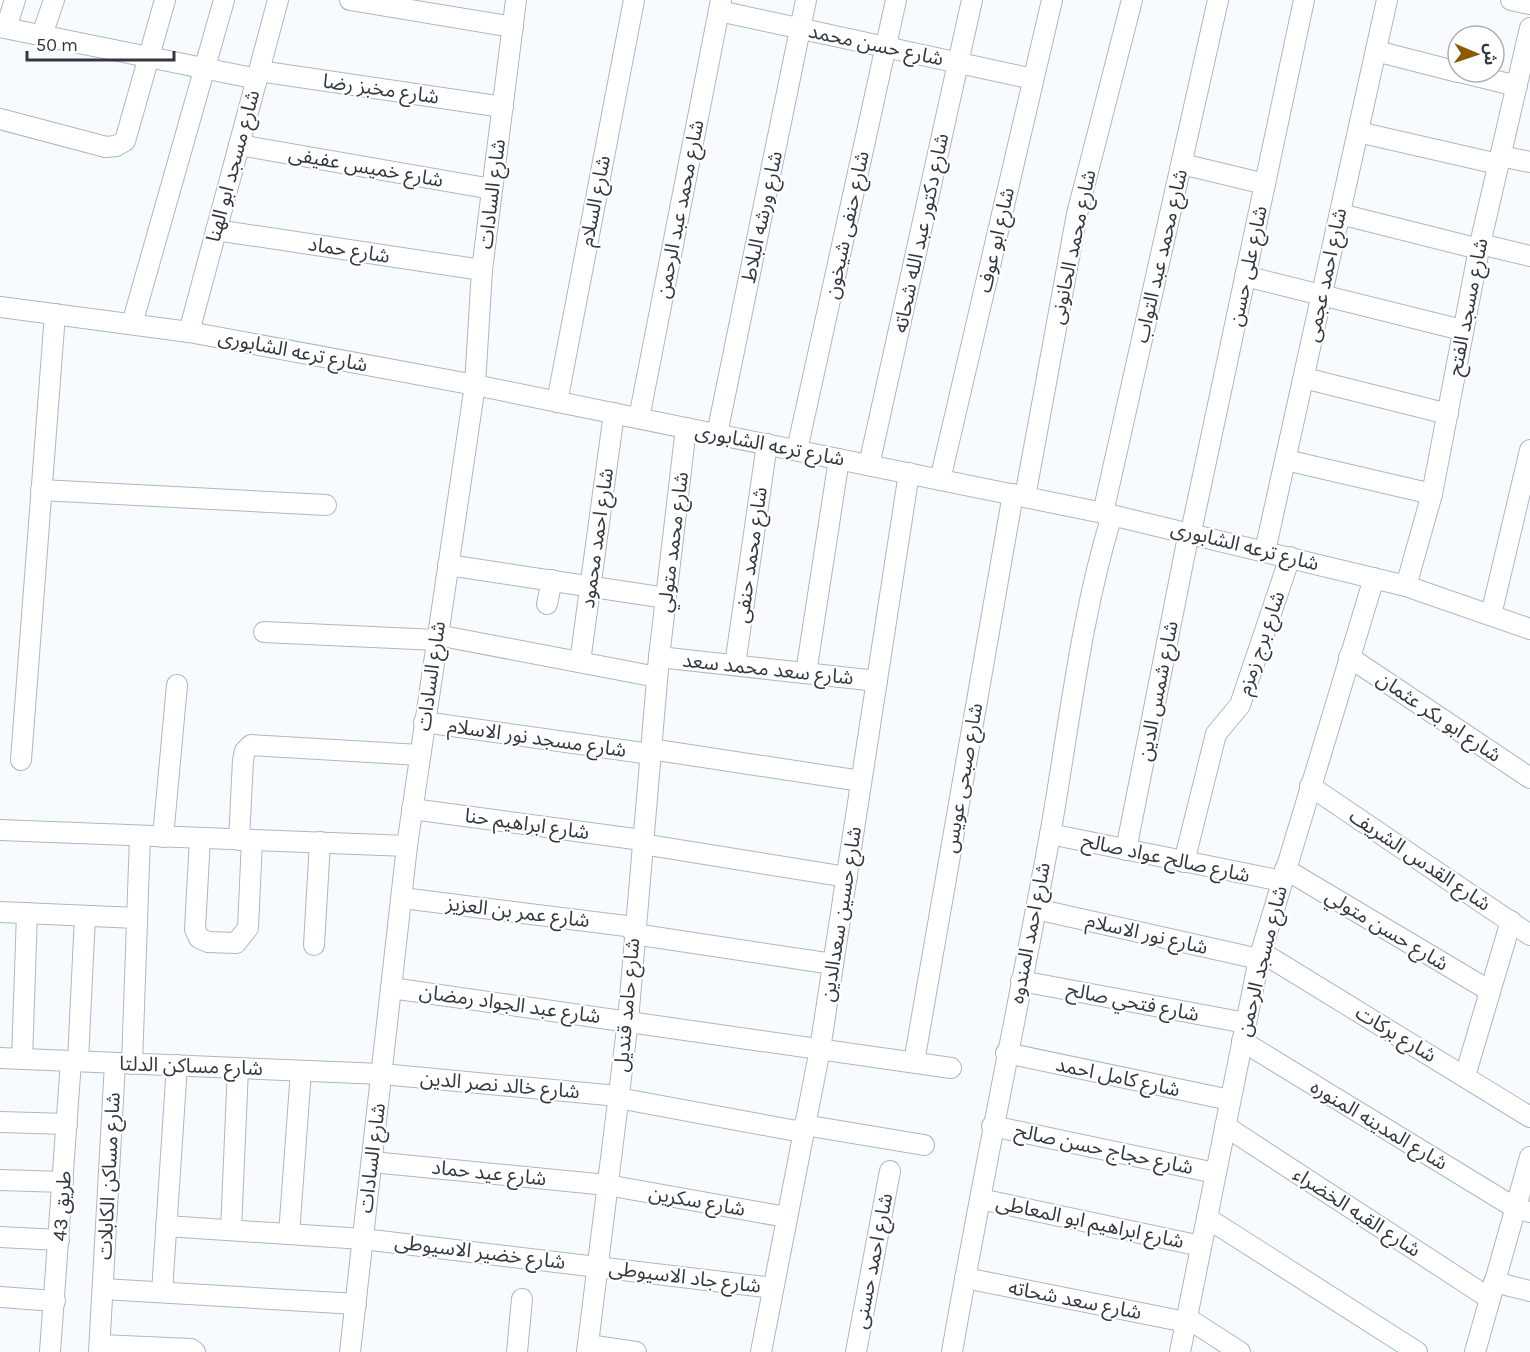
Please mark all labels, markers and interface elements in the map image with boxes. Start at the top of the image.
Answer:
street label: شارع حسن محمد [806,19,946,73]
scale bar [27,24,174,62]
north arrow [1446,24,1506,84]
text: 50 m [36,34,78,56]
text: ش [1481,43,1500,66]
street label: شارع مخبز رضا [321,69,441,112]
street label: شارع مسجد ابو الهنا [202,87,267,245]
street label: شارع محمد عبد الرحمن [651,118,712,301]
street label: شارع دكتور عبد الله شحاته [889,131,956,335]
street label: شارع السادات [474,138,513,251]
street label: شارع خميس عفيفى [286,142,445,195]
street label: شارع ورشه البلاط [737,149,790,286]
street label: شارع حنفى شيخون [820,149,877,302]
street label: شارع السلام [575,153,618,249]
street label: شارع محمد عبد التواب [1130,167,1195,346]
street label: شارع محمد الحانونى [1045,168,1104,327]
street label: شارع ابو عوف [973,185,1022,296]
street label: شارع على حسن [1224,204,1275,329]
street label: شارع احمد عجمى [1301,206,1354,345]
street label: شارع حماد [306,232,392,271]
street label: شارع مسجد الفتح [1443,236,1496,378]
street label: شارع ترعه الشابورى [216,325,370,380]
street label: شارع ترعه الشابورى [693,419,847,474]
street label: شارع احمد محمود [576,467,621,610]
street label: شارع محمد متولي [653,470,697,614]
street label: شارع محمد حنفى [730,485,775,625]
street label: شارع ترعه الشابورى [1168,516,1321,578]
street label: شارع برج زمزم [1232,588,1292,699]
street label: شارع شمس الدين [1133,619,1186,764]
street label: شارع السادات [412,620,453,733]
street label: شارع سعد محمد سعد [681,649,855,692]
street label: شارع ابو بكر عثمان [1371,667,1505,770]
street label: شارع صبحى عويس [939,701,990,855]
street label: شارع مسجد نور الاسلام [446,714,628,765]
street label: شارع ابراهيم حنا [463,804,591,847]
street label: شارع القدس الشريف [1343,804,1495,918]
street label: شارع حسين سعدالدين [816,825,869,1004]
street label: شارع صالح عواد صالح [1079,829,1252,890]
street label: شارع احمد المندوه [1005,860,1058,1006]
street label: شارع مسجد الرحمن [1232,883,1295,1039]
street label: شارع حسن متولي [1320,884,1453,979]
street label: شارع عمر بن العزيز [444,892,591,935]
street label: شارع نور الاسلام [1083,909,1210,962]
street label: شارع حامد قنديل [610,937,647,1073]
street label: شارع فتحي صالح [1064,978,1201,1030]
street label: شارع عبد الجواد رمضان [417,980,602,1031]
street label: شارع بركات [1350,1001,1441,1070]
street label: شارع مساكن الدلتا [119,1052,263,1083]
street label: شارع كامل احمد [1053,1053,1182,1104]
street label: شارع خالد نصر الدين [419,1067,581,1106]
street label: شارع المدينه المنوره [1305,1075,1452,1178]
street label: شارع مساكن الكابلات [93,1092,128,1261]
street label: شارع السادات [354,1102,393,1215]
street label: شارع حجاج حسن صالح [1012,1119,1195,1182]
street label: شارع عيد حماد [430,1156,548,1193]
street label: شارع القبه الخضراء [1287,1162,1425,1264]
street label: طريق 43 [48,1170,77,1242]
street label: شارع سكرين [646,1181,747,1224]
street label: شارع احمد حسنى [849,1191,900,1331]
street label: شارع ابراهيم ابو المعاطى [993,1191,1186,1256]
street label: شارع خضير الاسيوطى [393,1230,567,1277]
street label: شارع جاد الاسيوطى [607,1256,762,1301]
street label: شارع سعد شحاته [1006,1276,1144,1327]

